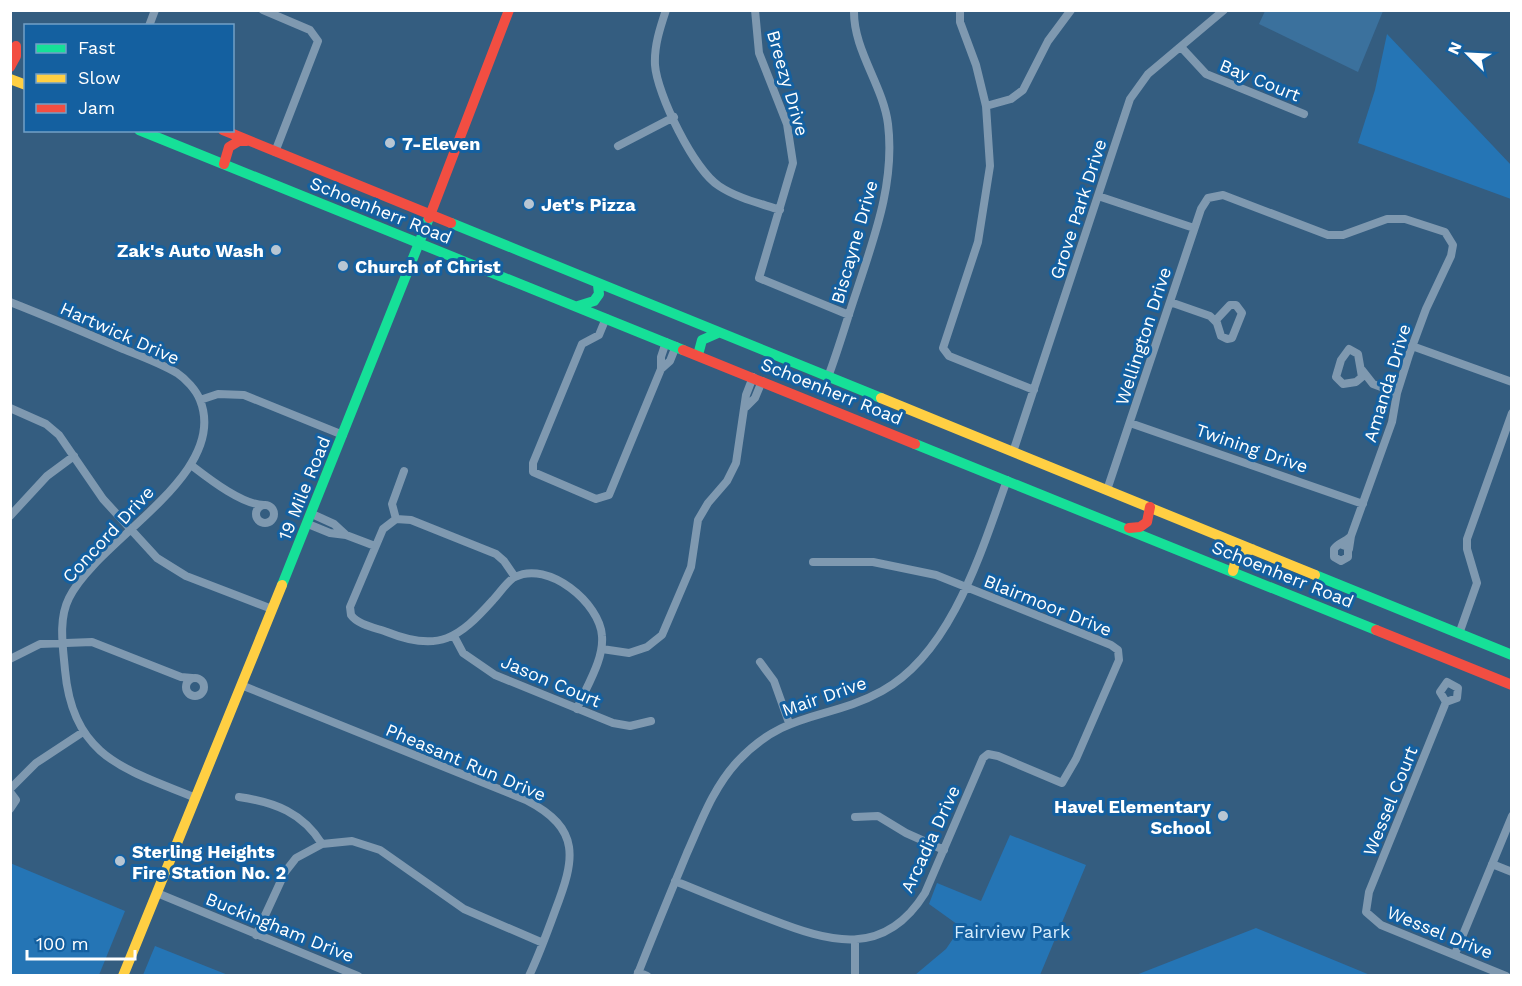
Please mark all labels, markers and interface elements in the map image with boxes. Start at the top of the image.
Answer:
legend [24,24,234,132]
north arrow [1438,24,1498,84]
street label: Breezy Drive [763,28,813,138]
text: Fast [78,37,116,58]
text: N [1444,39,1466,57]
street label: Bay Court [1217,54,1304,106]
text: Slow [78,67,121,88]
text: Jam [78,97,115,118]
place label: 7-Eleven [402,133,480,154]
marker: 7-Eleven [383,136,397,150]
street label: Grove Park Drive [1045,136,1111,282]
street label: Schoenherr Road [307,172,455,248]
street label: Biscayne Drive [826,178,882,306]
place label: Jet's Pizza [541,194,636,215]
marker: Jet's Pizza [522,197,536,211]
place label: Zak's Auto Wash [117,240,264,261]
marker: Zak's Auto Wash [269,243,283,257]
place label: Church of Christ [355,256,501,277]
marker: Church of Christ [336,259,350,273]
street label: Wellington Drive [1111,264,1175,408]
street label: Hartwick Drive [57,297,183,369]
street label: Amanda Drive [1359,321,1415,445]
street label: Schoenherr Road [758,353,906,429]
street label: Twining Drive [1193,419,1311,477]
street label: 19 Mile Road [274,433,334,543]
street label: Concord Drive [58,481,158,587]
street label: Schoenherr Road [1209,536,1357,612]
street label: Blairmoor Drive [981,570,1115,640]
street label: Jason Court [498,651,604,712]
street label: Mair Drive [779,672,869,720]
street label: Pheasant Run Drive [383,719,549,805]
street label: Wessel Court [1359,743,1422,859]
street label: Arcadia Drive [896,782,964,896]
place label: Havel Elementary School [1054,796,1212,838]
marker: Havel Elementary School [1216,809,1230,823]
place label: Sterling Heights Fire Station No. 2 [132,841,286,883]
marker: Sterling Heights Fire Station No. 2 [113,854,127,868]
street label: Buckingham Drive [203,888,357,966]
street label: Wessel Drive [1384,901,1496,963]
park label: Fairview Park [954,921,1070,942]
scale bar [27,923,135,961]
text: 100 m [36,933,89,954]

